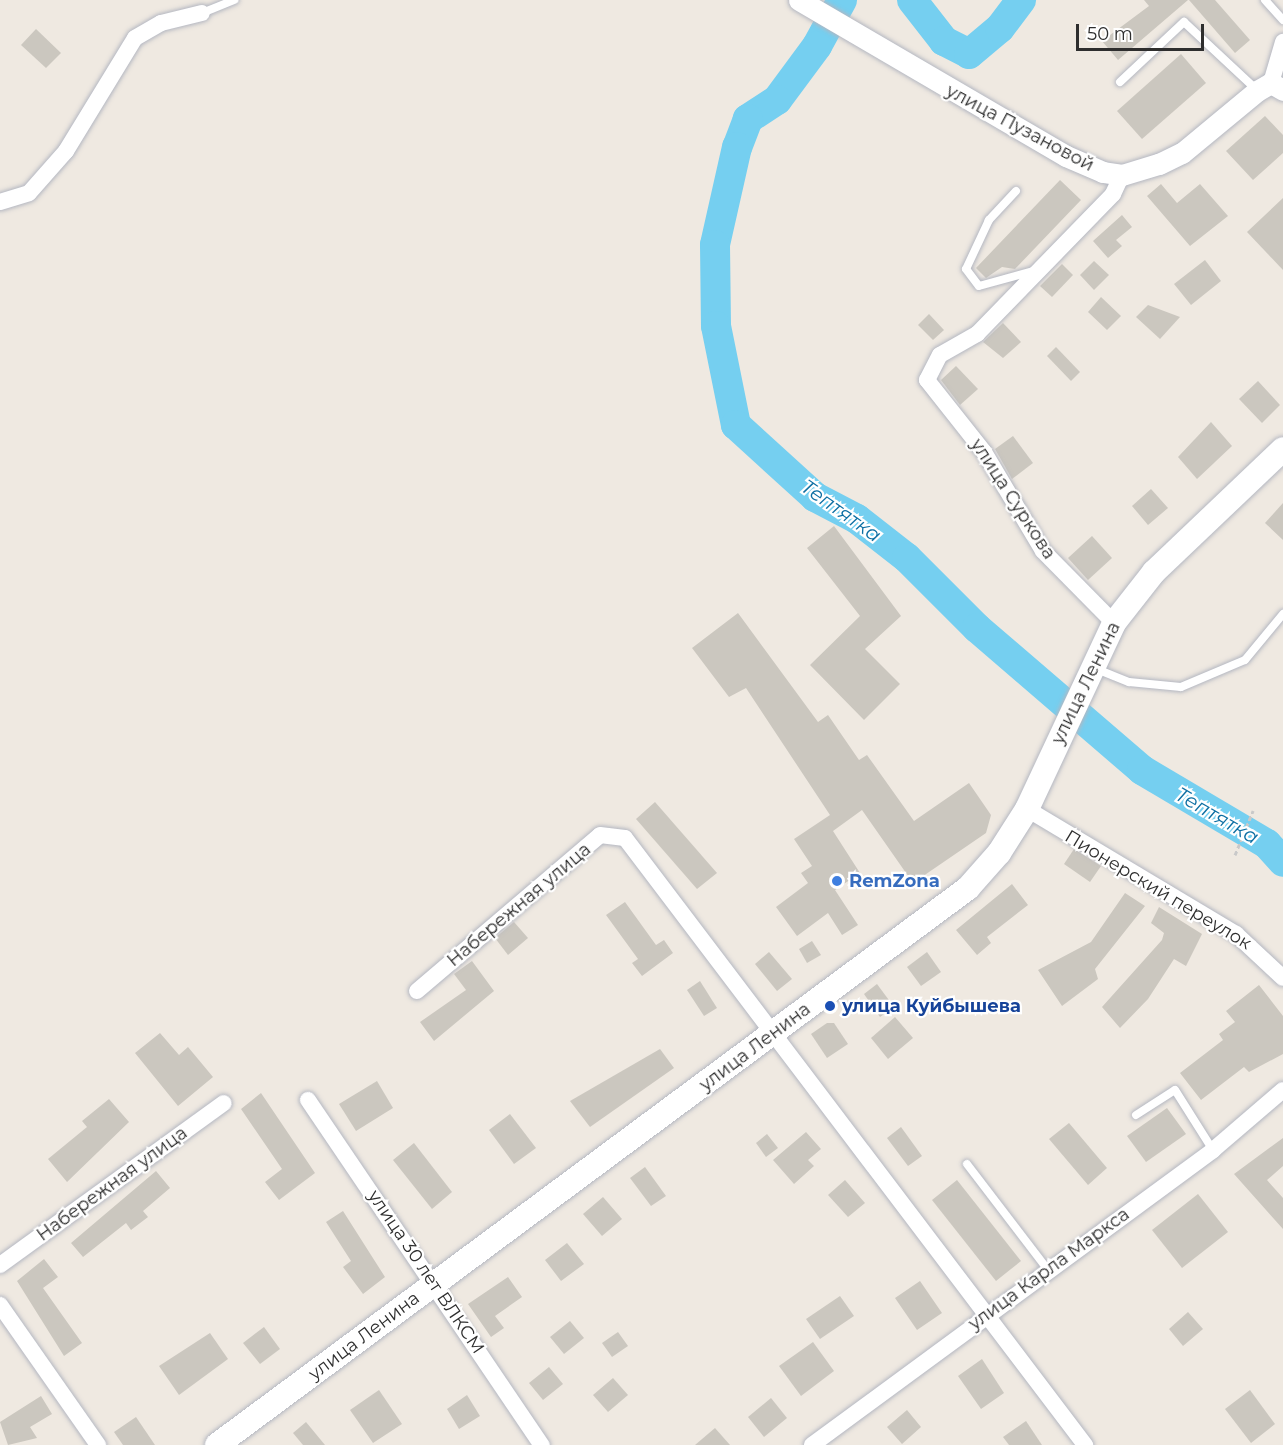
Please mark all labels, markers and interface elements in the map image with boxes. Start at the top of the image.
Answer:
scale bar [1079,12,1206,50]
text: 50 m [1087,23,1133,45]
street label: улица Пузановой [942,80,1098,176]
street label: улица Суркова [966,435,1060,563]
water label: Тептятка [796,475,886,547]
street label: улица Ленина [1047,618,1125,748]
water label: Тептятка [1171,782,1263,850]
street label: Пионерский переулок [1061,826,1255,954]
street label: Набережная улица [443,839,595,971]
place label: RemZona [849,870,940,892]
marker: RemZona [830,874,844,888]
place label: улица Куйбышева [842,995,1021,1017]
street label: улица Ленина [695,998,815,1096]
marker: улица Куйбышева [823,999,837,1013]
street label: Набережная улица [33,1122,191,1246]
street label: улица 30 лет ВЛКСМ [363,1186,489,1358]
street label: улица Карла Маркса [964,1203,1134,1335]
street label: улица Ленина [304,1287,424,1385]

